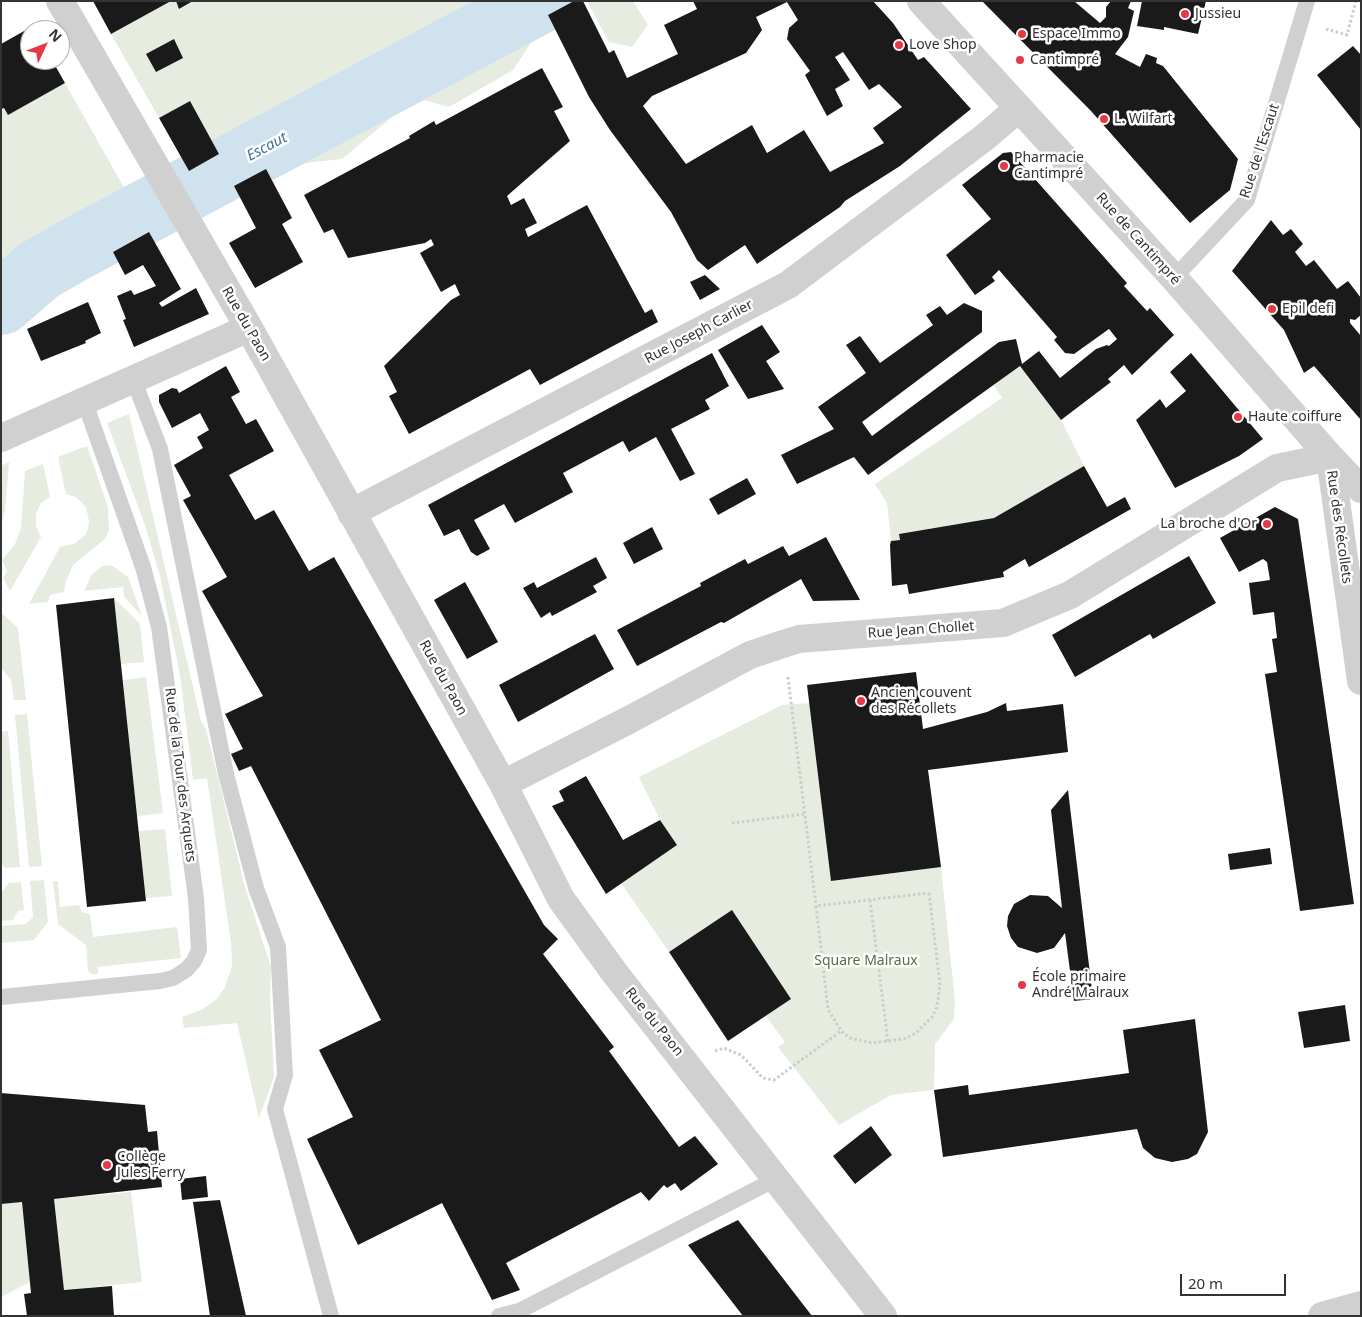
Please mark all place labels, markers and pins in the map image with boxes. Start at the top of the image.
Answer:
place label: Jussieu [1195,6,1241,22]
marker: Jussieu [1179,8,1191,20]
place label: Espace Immo [1032,26,1121,42]
marker: Espace Immo [1016,28,1028,40]
place label: Love Shop [909,37,977,53]
marker: Love Shop [893,39,905,51]
place label: Cantimpré [1030,52,1099,68]
marker: Cantimpré [1014,54,1026,66]
place label: L. Wilfart [1114,111,1172,127]
marker: L. Wilfart [1098,113,1110,125]
place label: Pharmacie Cantimpré [1014,150,1084,182]
marker: Pharmacie Cantimpré [998,160,1010,172]
place label: Epil defi [1282,301,1334,317]
marker: Epil defi [1266,303,1278,315]
place label: Haute coiffure [1248,409,1342,425]
marker: Haute coiffure [1232,411,1244,423]
place label: La broche d'Or [1160,516,1257,532]
marker: La broche d'Or [1261,518,1273,530]
place label: Ancien couvent des Récollets [871,685,972,718]
marker: Ancien couvent des Récollets [855,695,867,707]
place label: École primaire André Malraux [1032,969,1129,1002]
marker: École primaire André Malraux [1016,979,1028,991]
place label: Collège Jules Ferry [117,1149,185,1182]
marker: Collège Jules Ferry [101,1159,113,1171]

